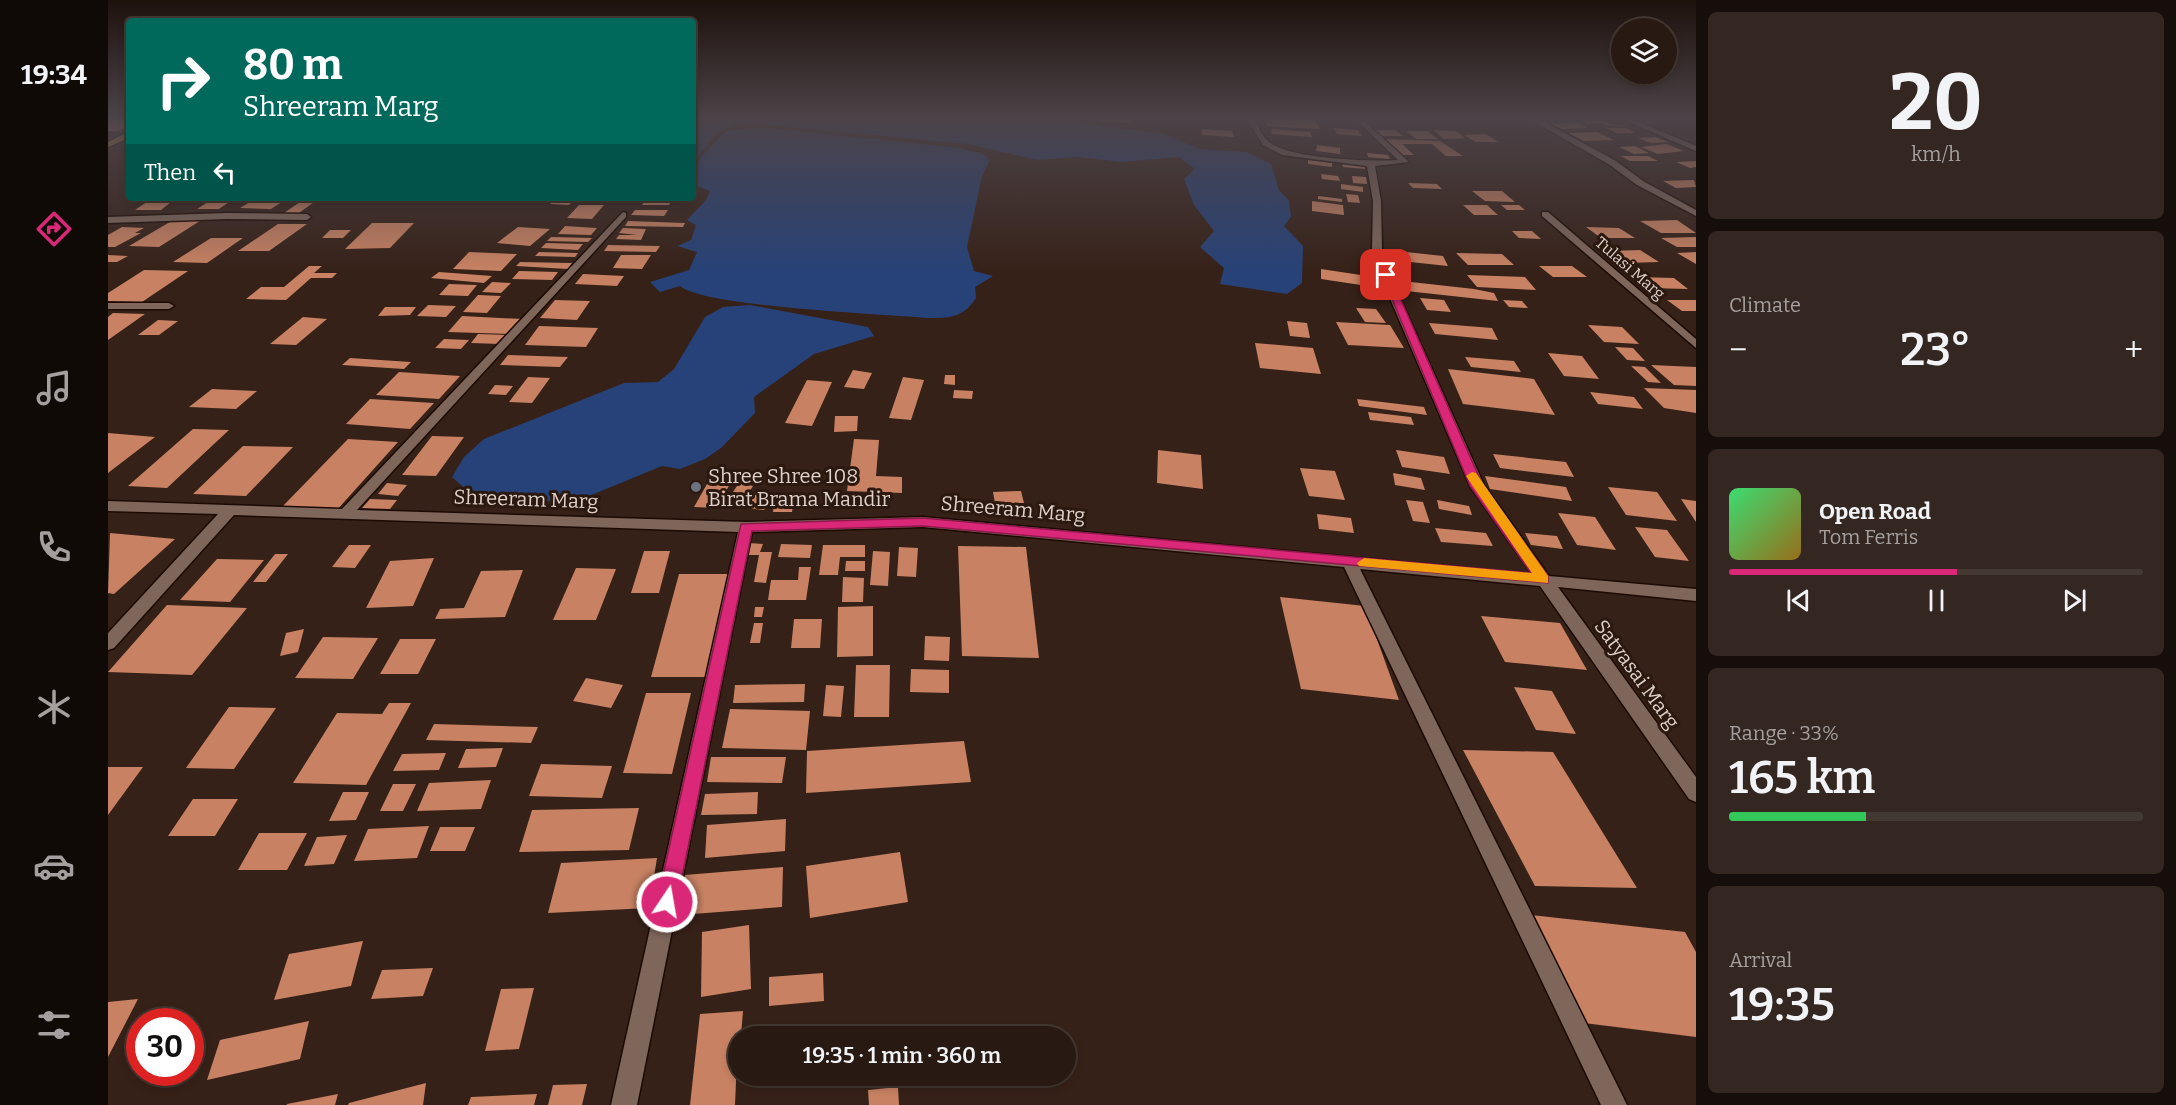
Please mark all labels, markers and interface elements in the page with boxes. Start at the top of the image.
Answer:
map controls [1611,18,1677,84]
button: layers [1611,18,1677,84]
text: 80 m [243,40,343,90]
icon: right [144,42,222,120]
text: 20 [1889,56,1983,150]
text: 19:34 [21,59,87,91]
text: Shreeram Marg [243,91,439,123]
text: km/h [1911,142,1961,166]
icon: left [208,156,241,189]
text: Then [144,159,196,186]
icon: directions [33,208,75,250]
street label: Tulasi Marg [1591,233,1669,303]
pin [1360,249,1411,300]
icon: arrive [1369,258,1402,291]
text: Climate [1729,293,1801,317]
text: 23° [1900,323,1971,377]
text: − [1729,330,1747,370]
text: + [2124,330,2143,370]
icon: music [33,367,75,409]
place label: Shree Shree 108 Birat Brama Mandir [708,464,890,511]
marker: Shree Shree 108 Birat Brama Mandir [689,480,703,494]
street label: Shreeram Marg [453,484,599,514]
street label: Shreeram Marg [940,491,1086,527]
text: Open Road [1819,498,1931,525]
text: Tom Ferris [1819,525,1918,549]
icon: phone [33,526,75,568]
icon: previous [1782,584,1815,617]
icon: pause [1920,584,1953,617]
icon: next [2058,584,2091,617]
street label: Satyasai Marg [1589,615,1685,733]
icon: climate [33,686,75,728]
text: Range · 33% [1729,721,1839,745]
text: 165 km [1729,751,1875,805]
icon: car [33,845,75,887]
position arrow [635,870,699,934]
text: Arrival [1729,948,1792,972]
text: 19:35 [1729,978,1835,1032]
icon: filters [33,1004,75,1046]
speed limit sign: 30 [126,1008,204,1086]
text: 19:35 · 1 min · 360 m [803,1042,1001,1069]

